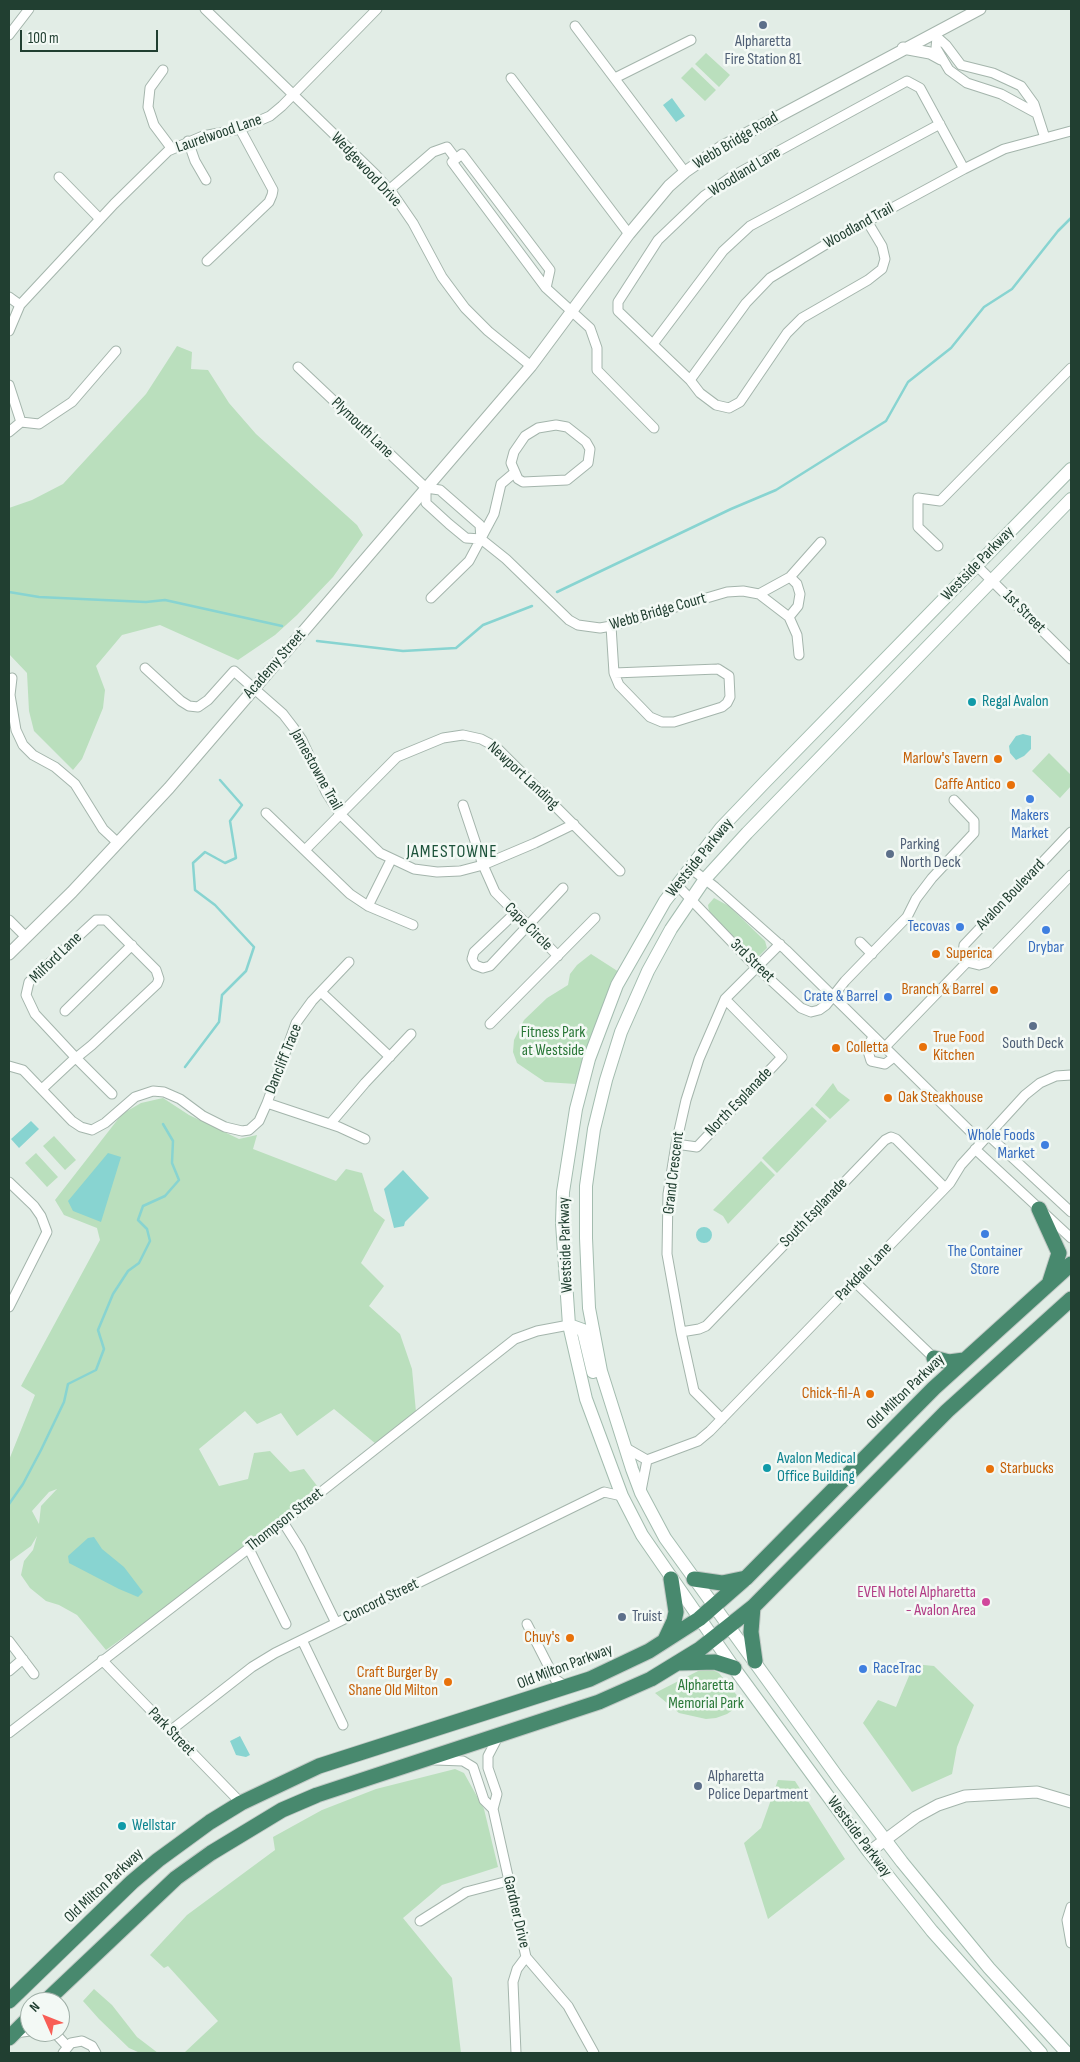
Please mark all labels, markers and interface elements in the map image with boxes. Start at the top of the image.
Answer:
marker: Alpharetta Fire Station 81 [757,19,769,31]
scale bar [22,20,160,52]
text: 100 m [28,29,59,48]
place label: Alpharetta Fire Station 81 [725,32,801,70]
street label: Webb Bridge Road [690,108,782,174]
street label: Laurelwood Lane [174,110,264,158]
street label: Wedgewood Drive [326,129,406,211]
street label: Woodland Lane [705,143,785,201]
street label: Woodland Trail [821,199,897,253]
street label: Plymouth Lane [327,394,397,462]
street label: Westside Parkway [938,523,1018,605]
street label: 1st Street [999,587,1049,637]
street label: Webb Bridge Court [607,589,709,635]
street label: Academy Street [240,626,310,702]
place label: Regal Avalon [982,692,1049,712]
marker: Regal Avalon [966,696,978,708]
street label: Jamestowne Trail [286,726,346,814]
street label: Newport Landing [483,738,563,814]
place label: Marlow's Tavern [903,749,988,769]
marker: Marlow's Tavern [992,753,1004,765]
place label: Caffe Antico [935,775,1001,795]
marker: Caffe Antico [1005,779,1017,791]
marker: Makers Market [1024,793,1036,805]
place label: Makers Market [1011,806,1049,844]
street label: Westside Parkway [662,815,738,901]
place label: Parking North Deck [900,835,961,873]
district label: JAMESTOWNE [405,841,499,863]
marker: Parking North Deck [884,848,896,860]
street label: Avalon Boulevard [973,856,1049,934]
street label: Cape Circle [500,899,556,955]
place label: Tecovas [907,917,950,937]
marker: Tecovas [954,921,966,933]
marker: Drybar [1040,924,1052,936]
street label: Milford Lane [26,928,86,988]
street label: 3rd Street [726,935,778,987]
place label: Drybar [1028,938,1064,958]
place label: Superica [946,944,993,964]
marker: Superica [930,948,942,960]
place label: Branch & Barrel [901,980,984,1000]
marker: Branch & Barrel [988,984,1000,996]
place label: Crate & Barrel [804,987,878,1007]
marker: Crate & Barrel [882,991,894,1003]
marker: South Deck [1027,1020,1039,1032]
street label: Dancliff Trace [261,1021,307,1097]
park label: Fitness Park at Westside [521,1023,585,1061]
place label: True Food Kitchen [933,1028,984,1066]
place label: South Deck [1002,1034,1064,1054]
place label: Colletta [846,1038,888,1058]
marker: True Food Kitchen [917,1041,929,1053]
marker: Colletta [830,1042,842,1054]
street label: North Esplanade [702,1064,776,1140]
place label: Oak Steakhouse [898,1088,983,1108]
marker: Oak Steakhouse [882,1092,894,1104]
place label: Whole Foods Market [968,1126,1035,1164]
street label: Grand Crescent [659,1130,689,1216]
marker: Whole Foods Market [1039,1139,1051,1151]
street label: South Esplanade [776,1174,852,1252]
street label: Westside Parkway [555,1197,577,1293]
marker: The Container Store [979,1228,991,1240]
street label: Parkdale Lane [832,1239,896,1305]
place label: The Container Store [947,1242,1023,1280]
street label: Old Milton Parkway [863,1350,949,1434]
place label: Chick-fil-A [802,1384,860,1404]
marker: Chick-fil-A [864,1388,876,1400]
place label: Avalon Medical Office Building [777,1449,856,1487]
place label: Starbucks [1000,1459,1054,1479]
marker: Avalon Medical Office Building [761,1462,773,1474]
marker: Starbucks [984,1463,996,1475]
street label: Thompson Street [243,1484,327,1556]
street label: Concord Street [340,1575,422,1627]
place label: EVEN Hotel Alpharetta - Avalon Area [857,1583,976,1621]
marker: EVEN Hotel Alpharetta - Avalon Area [980,1596,992,1608]
place label: Truist [632,1607,662,1627]
marker: Truist [616,1611,628,1623]
place label: Chuy's [524,1628,560,1648]
marker: Chuy's [564,1632,576,1644]
street label: Old Milton Parkway [515,1640,615,1694]
place label: RaceTrac [873,1659,921,1679]
place label: Craft Burger By Shane Old Milton [349,1663,438,1701]
marker: RaceTrac [857,1663,869,1675]
marker: Craft Burger By Shane Old Milton [442,1676,454,1688]
park label: Alpharetta Memorial Park [668,1676,744,1714]
street label: Park Street [143,1704,199,1760]
place label: Alpharetta Police Department [708,1767,808,1805]
marker: Alpharetta Police Department [692,1780,704,1792]
street label: Westside Parkway [822,1793,896,1881]
place label: Wellstar [132,1816,176,1836]
marker: Wellstar [116,1820,128,1832]
street label: Old Milton Parkway [61,1845,147,1927]
street label: Gardner Drive [498,1874,534,1950]
north arrow [20,1992,70,2042]
text: N [26,1998,43,2016]

